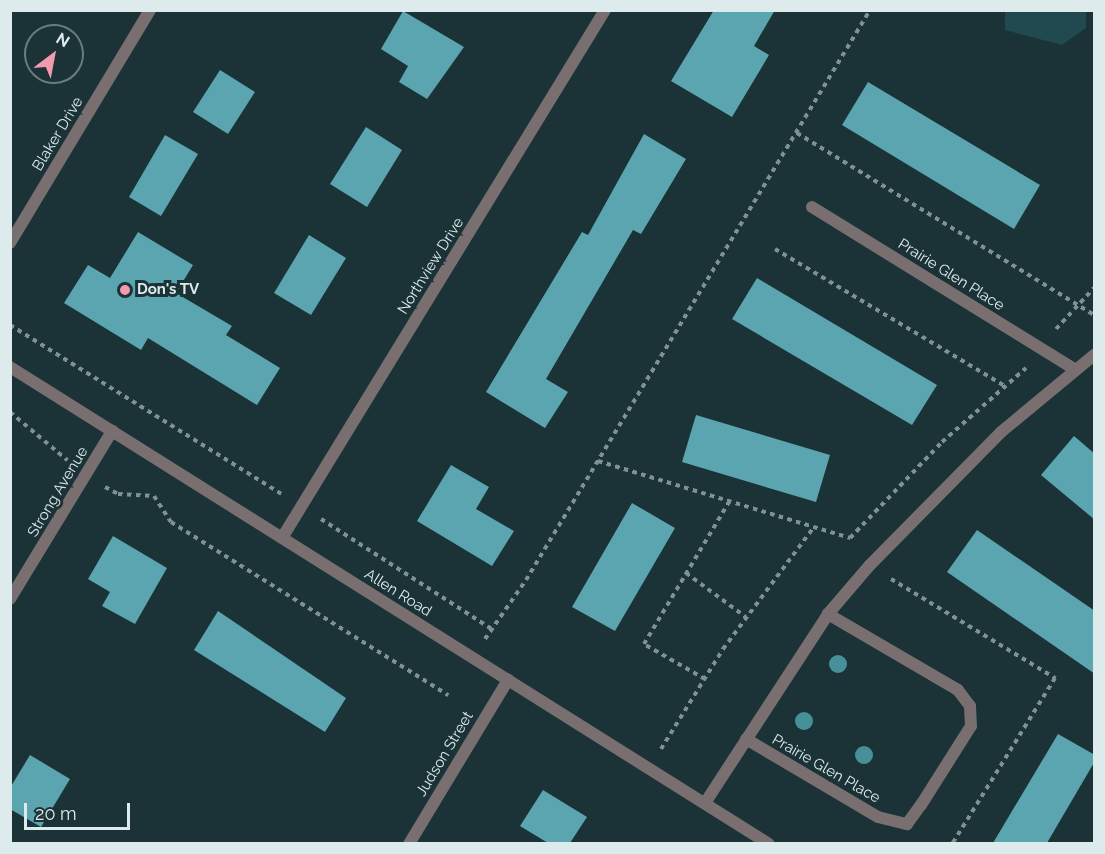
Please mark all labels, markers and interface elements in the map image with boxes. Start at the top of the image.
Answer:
north arrow [24,24,84,84]
text: N [53,29,73,51]
street label: Blaker Drive [29,94,87,174]
street label: Northview Drive [394,214,468,318]
street label: Prairie Glen Place [895,235,1007,315]
place label: Don's TV [137,281,200,299]
marker: Don's TV [118,283,132,297]
street label: Strong Avenue [24,443,92,541]
street label: Allen Road [361,565,435,621]
street label: Judson Street [413,708,477,800]
street label: Prairie Glen Place [769,731,883,807]
scale bar [27,791,134,829]
text: 20 m [35,803,77,824]

